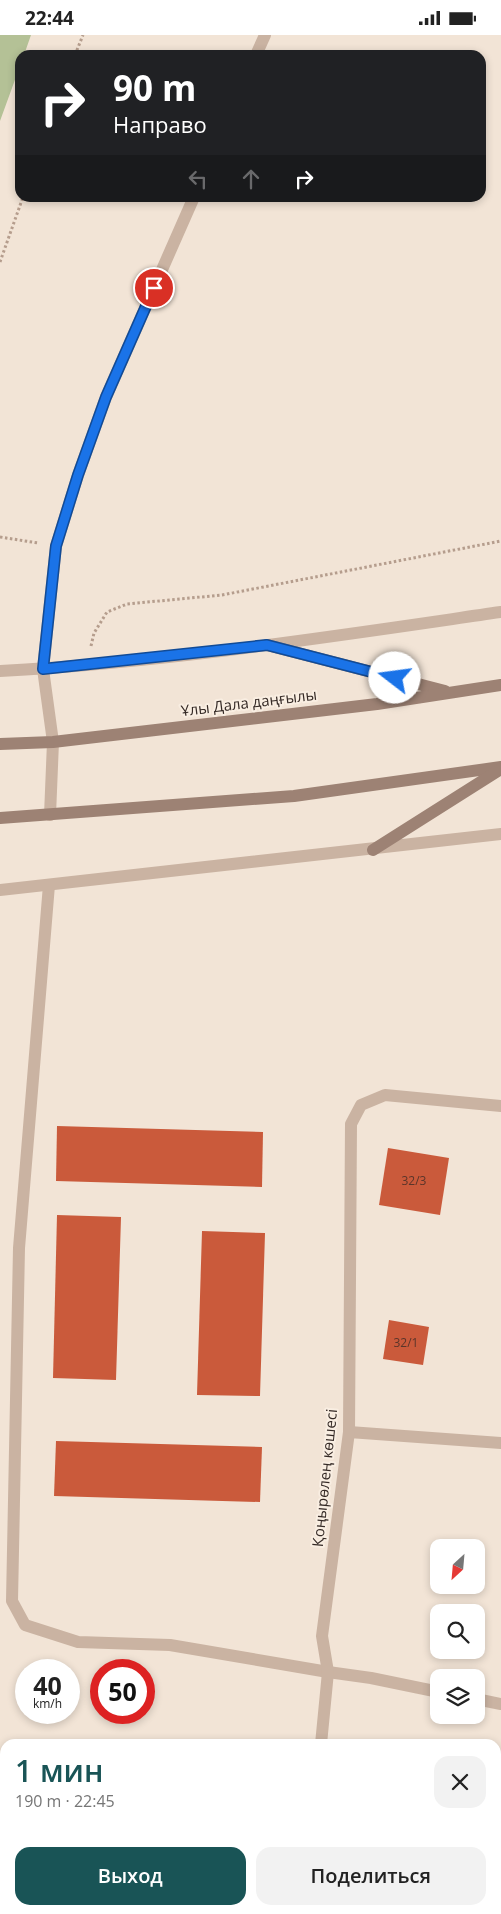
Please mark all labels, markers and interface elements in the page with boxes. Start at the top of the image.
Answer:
text: 22:44 [25,5,74,31]
text: 90 m [113,64,196,111]
icon: right [30,70,95,135]
text: Направо [113,109,207,139]
icon: left [184,165,212,193]
icon: ahead [237,165,265,193]
icon: right [290,165,318,193]
pin [133,267,175,309]
icon: arrive [140,274,168,302]
position arrow [368,651,420,703]
street label: Ұлы Дала даңғылы [180,684,318,720]
house number: 32/3 [402,1172,427,1189]
house number: 32/1 [394,1334,418,1351]
street label: Қоңырөлең көшесі [307,1408,341,1548]
north arrow [430,1539,485,1594]
map controls [430,1539,485,1724]
button: search [430,1604,485,1659]
speed limit sign: 50 [90,1659,155,1724]
text: 40 [33,1668,62,1702]
button: layers [430,1669,485,1724]
text: km/h [33,1695,62,1712]
text: 1 мин [15,1750,103,1791]
button: close [434,1756,486,1808]
text: 190 m · 22:45 [15,1790,115,1812]
button: Выход [15,1847,246,1905]
button: Поделиться [256,1847,486,1905]

